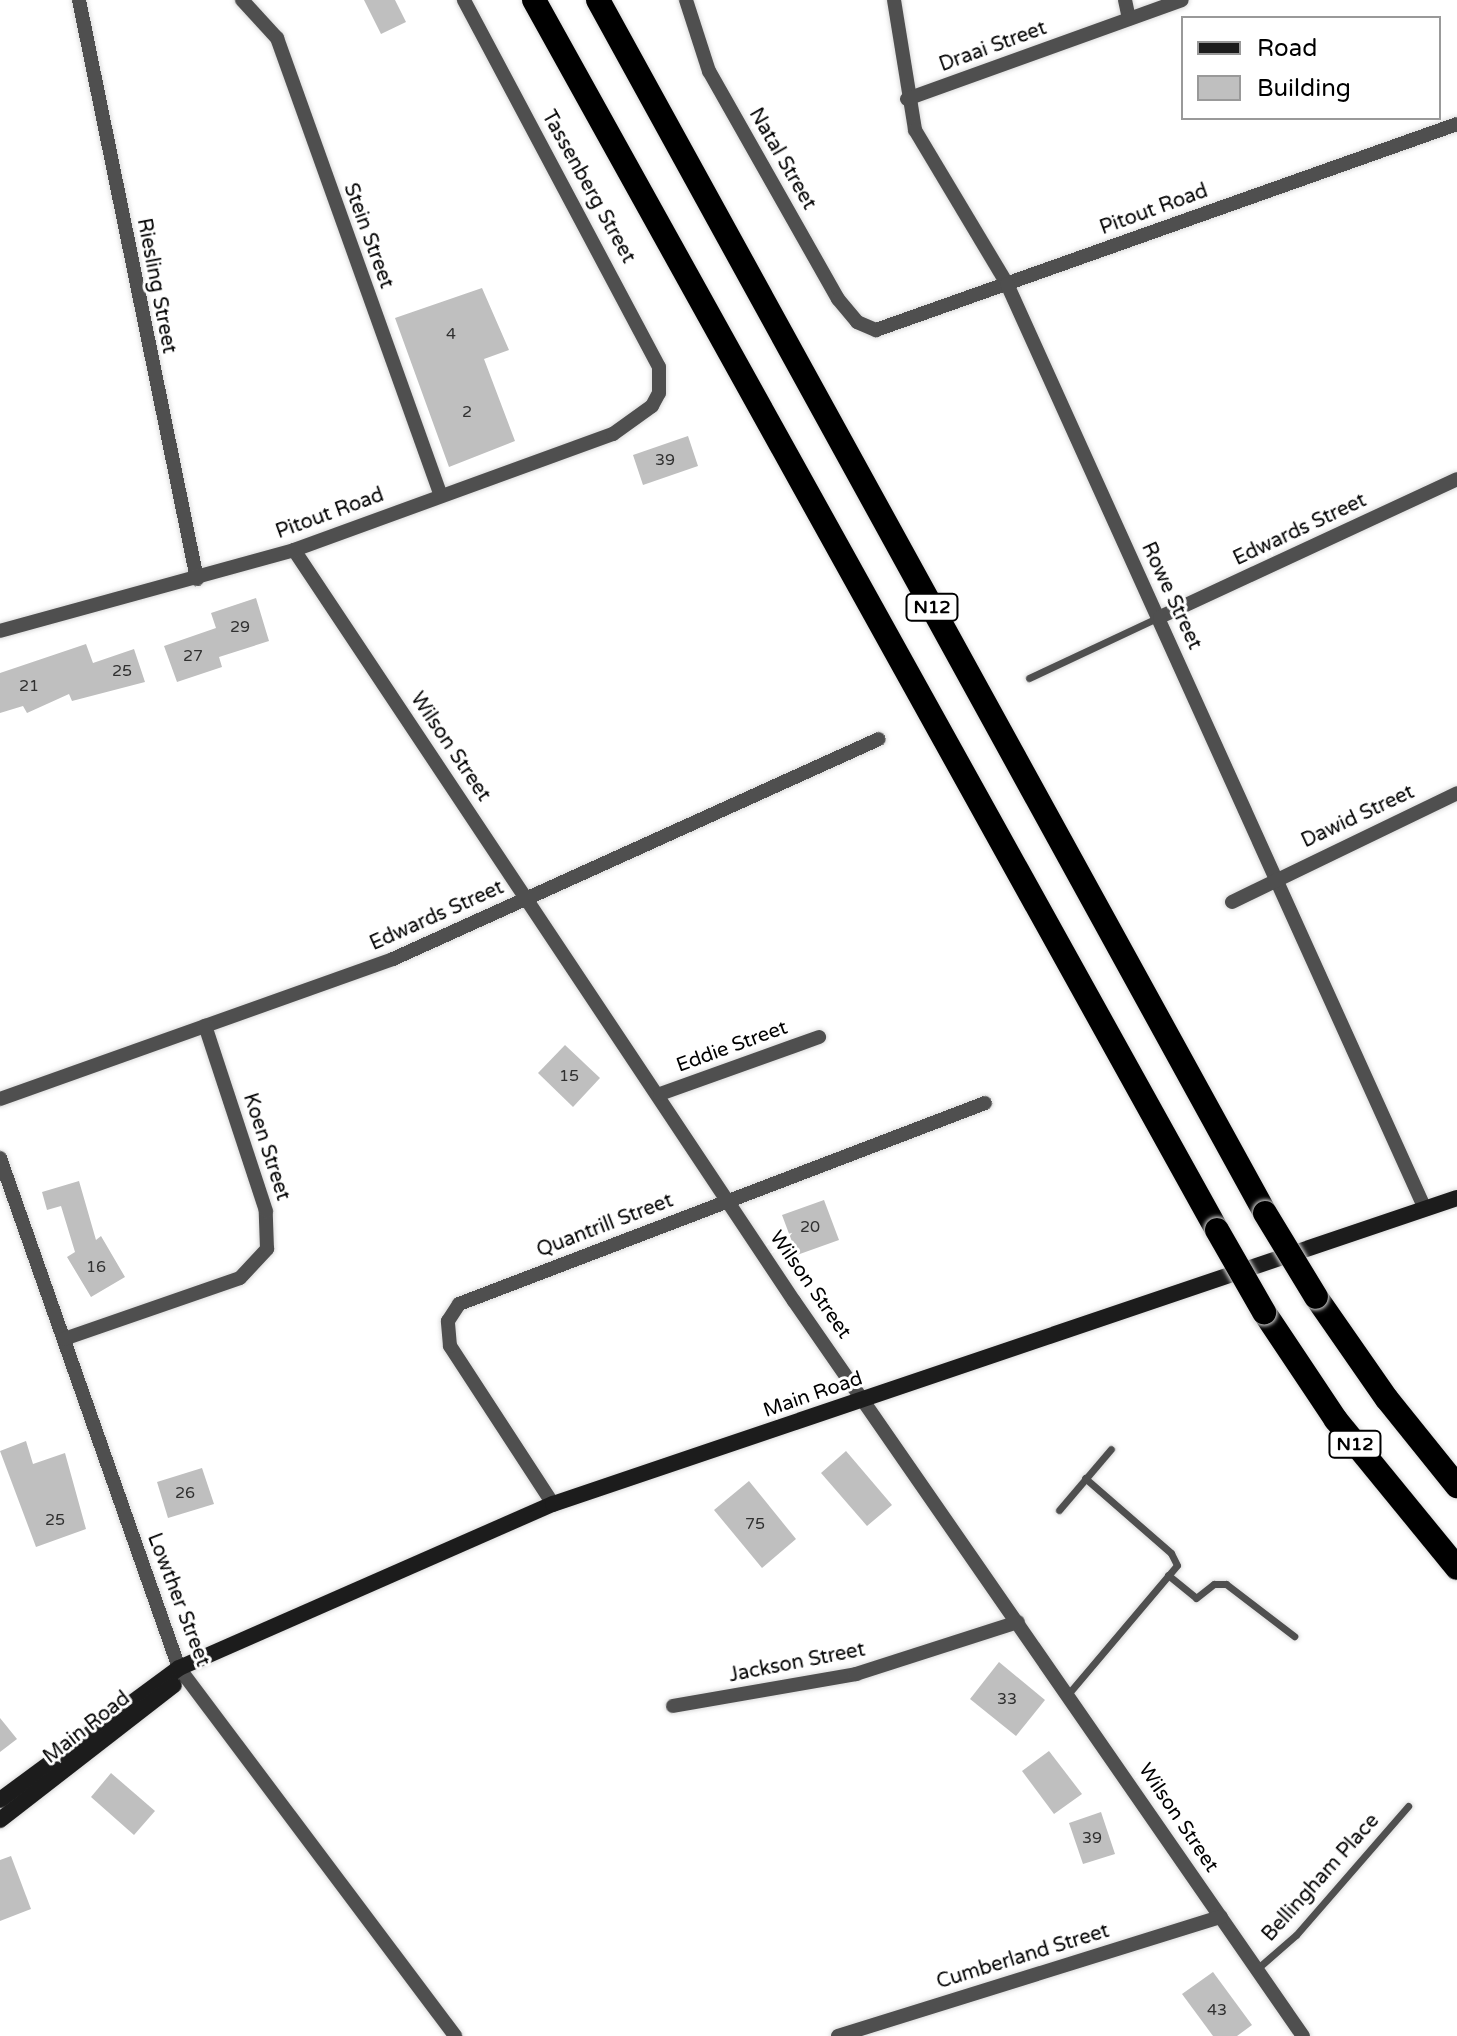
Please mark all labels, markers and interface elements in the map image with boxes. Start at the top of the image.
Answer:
legend [1181,16,1441,120]
street label: Draai Street [936,17,1050,77]
text: Road [1257,34,1317,63]
text: Building [1257,74,1351,103]
street label: Natal Street [743,104,821,214]
street label: Tassenberg Street [536,106,640,268]
street label: Pitout Road [1097,179,1211,241]
street label: Stein Street [338,180,398,292]
street label: Riesling Street [131,216,181,356]
house number: 4 [446,324,456,344]
house number: 2 [462,402,472,422]
house number: 39 [655,450,675,470]
street label: Pitout Road [273,483,387,545]
street label: Edwards Street [1230,489,1370,571]
street label: Rowe Street [1136,539,1206,653]
road number: N12 [904,593,960,621]
house number: 29 [230,617,250,637]
house number: 27 [183,646,203,666]
house number: 25 [112,661,132,681]
house number: 21 [19,676,39,696]
street label: Wilson Street [405,688,495,806]
street label: Dawid Street [1298,780,1418,854]
street label: Edwards Street [366,876,508,956]
street label: Eddie Street [673,1016,791,1078]
house number: 15 [559,1066,579,1086]
street label: Koen Street [237,1090,295,1204]
street label: Quantrill Street [533,1189,677,1263]
house number: 20 [800,1217,820,1237]
street label: Wilson Street [764,1226,856,1344]
house number: 16 [86,1257,106,1277]
street label: Main Road [760,1367,866,1423]
road number: N12 [1327,1430,1383,1458]
house number: 26 [175,1483,195,1503]
house number: 25 [45,1510,65,1530]
house number: 75 [745,1514,765,1534]
street label: Lowther Street [142,1530,214,1670]
street label: Jackson Street [727,1638,867,1688]
street label: Main Road [39,1687,135,1769]
house number: 33 [997,1689,1017,1709]
street label: Wilson Street [1133,1759,1223,1877]
street label: Bellingham Place [1257,1809,1385,1947]
house number: 39 [1082,1828,1102,1848]
street label: Cumberland Street [934,1919,1112,1995]
house number: 43 [1207,2000,1227,2020]

